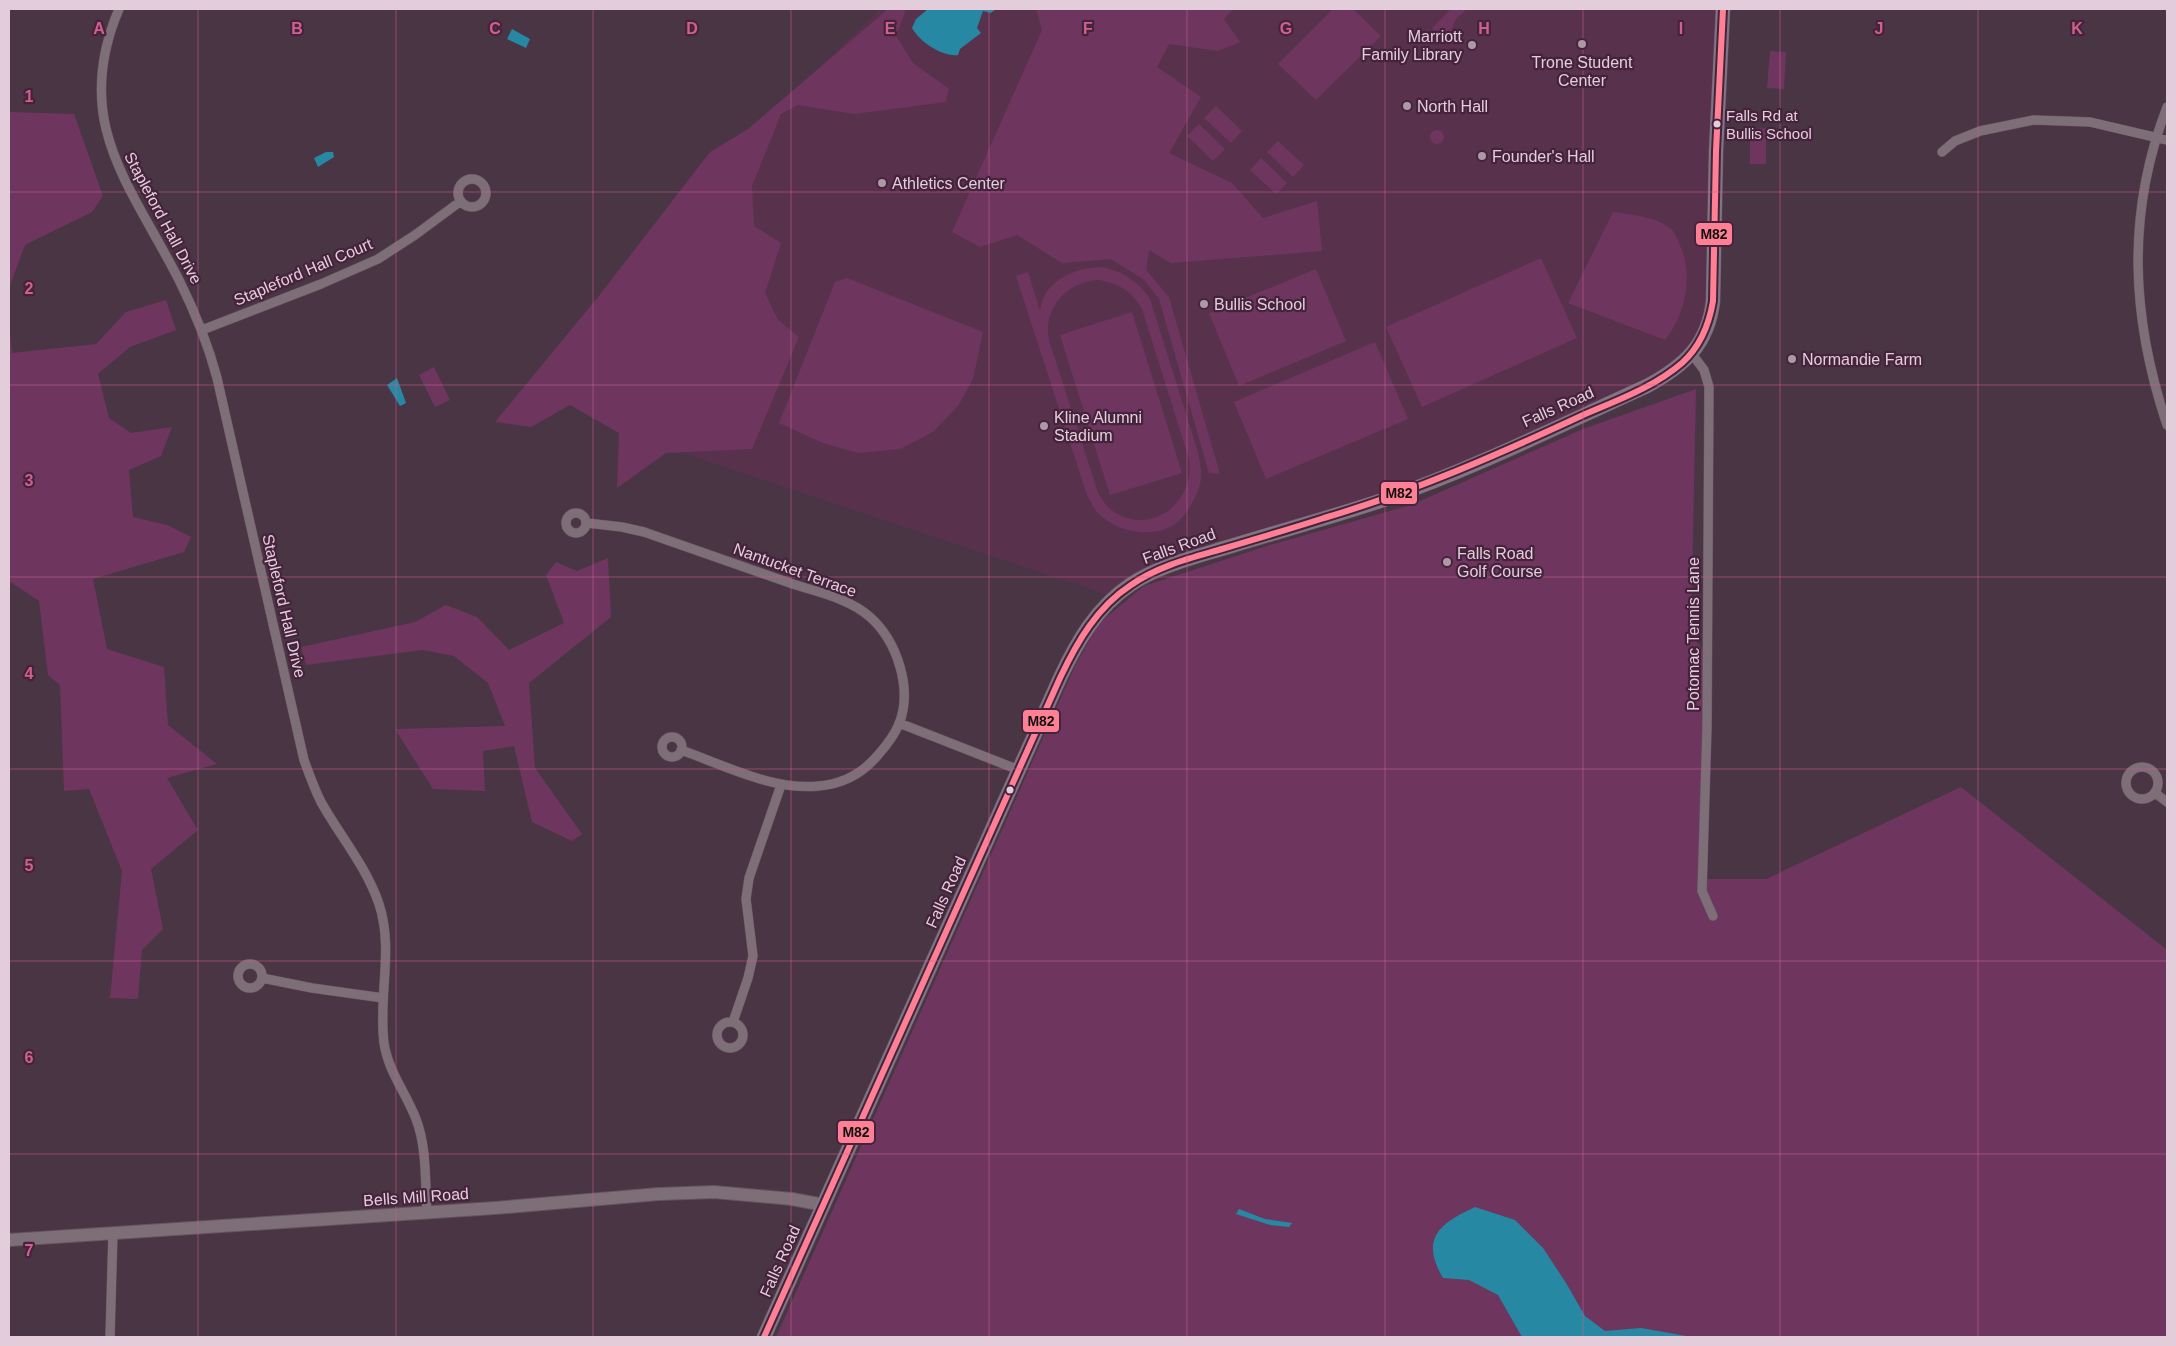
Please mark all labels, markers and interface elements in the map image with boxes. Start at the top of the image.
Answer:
text: A [93,20,105,37]
text: B [291,20,303,37]
text: C [489,20,501,37]
text: D [686,20,698,37]
text: E [885,20,896,37]
text: F [1083,20,1093,37]
text: G [1280,20,1292,37]
text: H [1478,20,1490,37]
text: I [1679,20,1683,37]
text: J [1875,20,1883,37]
text: K [2071,20,2083,37]
place label: Marriott Family Library [1362,28,1463,63]
marker: Trone Student Center [1576,38,1588,50]
marker: Marriott Family Library [1466,39,1478,51]
place label: Trone Student Center [1532,54,1633,89]
text: 1 [25,88,34,105]
place label: North Hall [1417,98,1488,115]
marker: North Hall [1401,100,1413,112]
place label: Falls Rd at Bullis School [1726,107,1812,142]
marker: Falls Rd at Bullis School [1712,119,1722,129]
place label: Founder's Hall [1492,148,1595,165]
street label: Stapleford Hall Drive [121,149,205,287]
marker: Founder's Hall [1476,150,1488,162]
place label: Athletics Center [892,175,1006,192]
marker: Athletics Center [876,177,888,189]
line badge: M82 [1695,222,1733,246]
text: M82 [1700,226,1728,242]
street label: Stapleford Hall Court [231,235,375,309]
text: 2 [25,280,34,297]
place label: Bullis School [1214,296,1306,313]
marker: Bullis School [1198,298,1210,310]
place label: Normandie Farm [1802,351,1922,368]
marker: Normandie Farm [1786,353,1798,365]
street label: Falls Road [1520,384,1596,430]
place label: Kline Alumni Stadium [1054,409,1142,444]
marker: Kline Alumni Stadium [1038,420,1050,432]
text: 3 [25,472,34,489]
line badge: M82 [1380,481,1418,505]
text: M82 [1385,485,1413,501]
street label: Falls Road [1140,525,1218,567]
street label: Stapleford Hall Drive [259,533,309,679]
street label: Nantucket Terrace [731,540,859,600]
place label: Falls Road Golf Course [1457,545,1542,580]
marker: Falls Road Golf Course [1441,556,1453,568]
street label: Potomac Tennis Lane [1685,557,1702,711]
text: 4 [25,665,34,682]
line badge: M82 [1022,709,1060,733]
text: M82 [1027,713,1055,729]
unlabelled marker [1005,785,1015,795]
street label: Falls Road [923,854,969,930]
text: 5 [25,857,34,874]
text: 6 [25,1049,34,1066]
line badge: M82 [837,1120,875,1144]
text: M82 [842,1124,870,1140]
street label: Bells Mill Road [363,1185,469,1209]
street label: Falls Road [757,1223,803,1299]
text: 7 [25,1242,34,1259]

